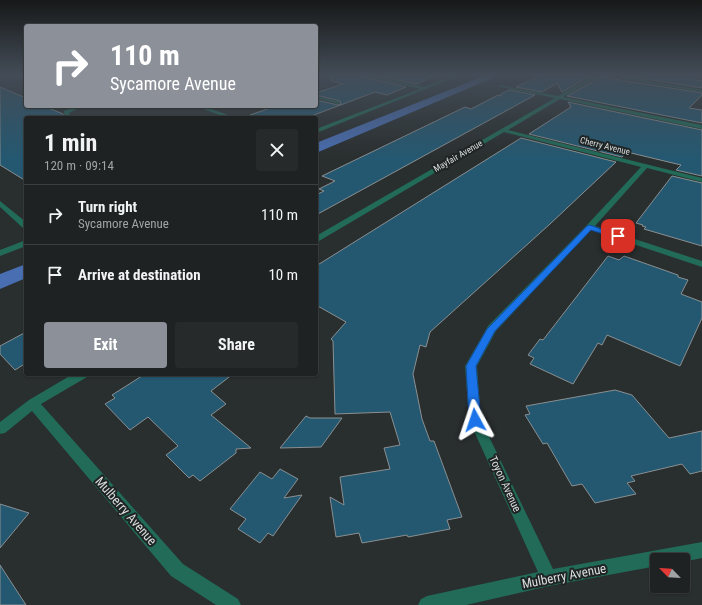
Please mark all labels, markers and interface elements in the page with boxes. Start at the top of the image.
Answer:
text: 110 m [110,39,180,72]
icon: right [44,40,96,92]
text: Sycamore Avenue [110,73,236,94]
text: 1 min [44,129,97,157]
button: close [256,129,298,171]
street label: Cherry Avenue [579,135,631,157]
street label: Mayfair Avenue [432,138,484,174]
text: 120 m · 09:14 [44,158,114,173]
text: Turn right [78,198,137,216]
icon: right [44,204,66,226]
text: 110 m [261,206,298,224]
text: Sycamore Avenue [78,216,169,231]
pin [601,219,635,253]
icon: arrive [607,225,629,247]
icon: arrive [44,264,66,286]
text: Arrive at destination [78,266,201,284]
text: 10 m [268,266,298,284]
button: Exit [44,322,167,368]
button: Share [175,322,298,368]
position arrow [454,399,496,441]
street label: Toyon Avenue [486,454,524,514]
street label: Mulberry Avenue [92,474,160,548]
north arrow [650,553,690,593]
map controls [650,553,690,593]
street label: Mulberry Avenue [521,560,607,592]

